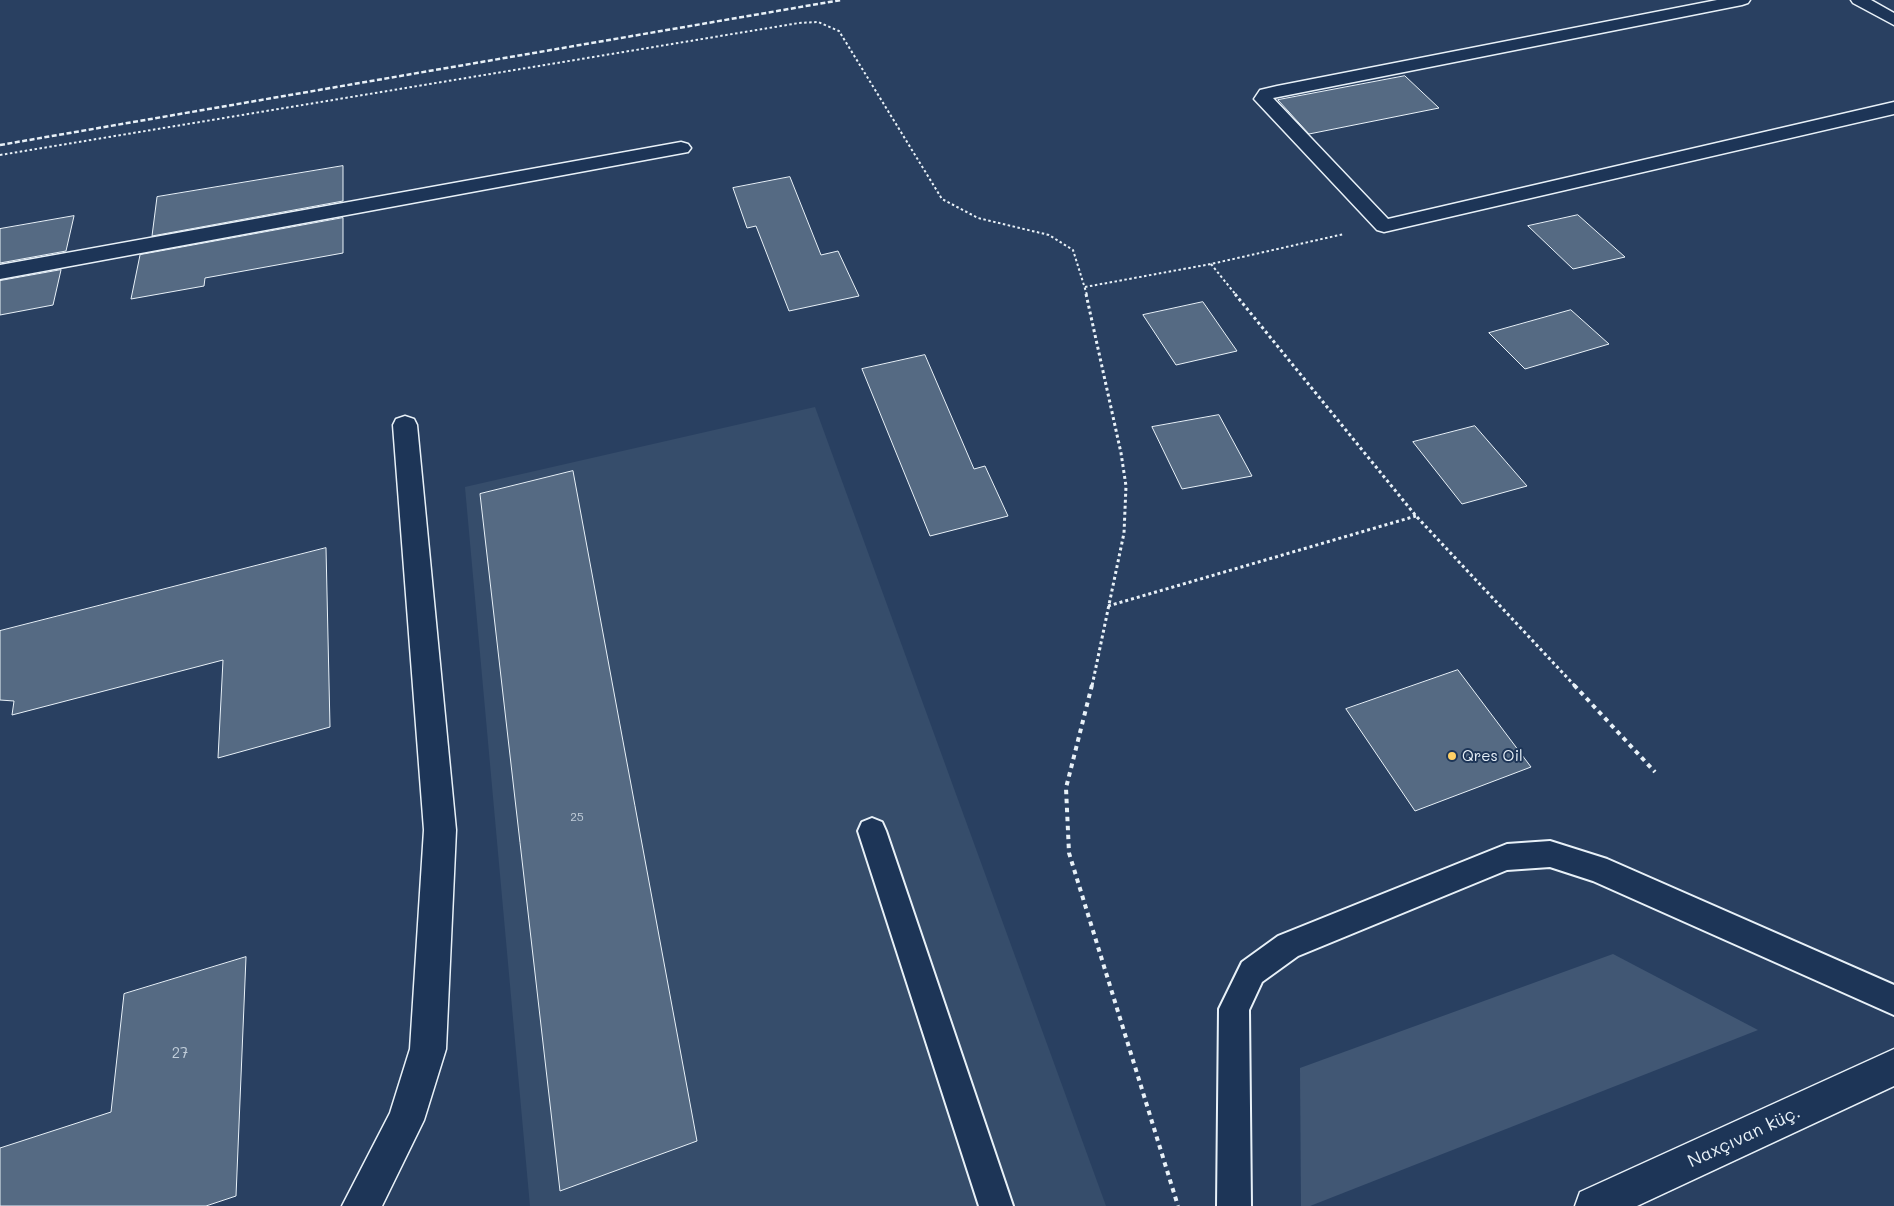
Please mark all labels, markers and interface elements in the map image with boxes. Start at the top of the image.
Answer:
place label: Qres Oil [1462,747,1523,765]
marker: Qres Oil [1446,750,1458,762]
house number: 25 [570,810,584,824]
house number: 27 [172,1044,188,1062]
street label: Naxçıvan küç. [1684,1101,1804,1173]

